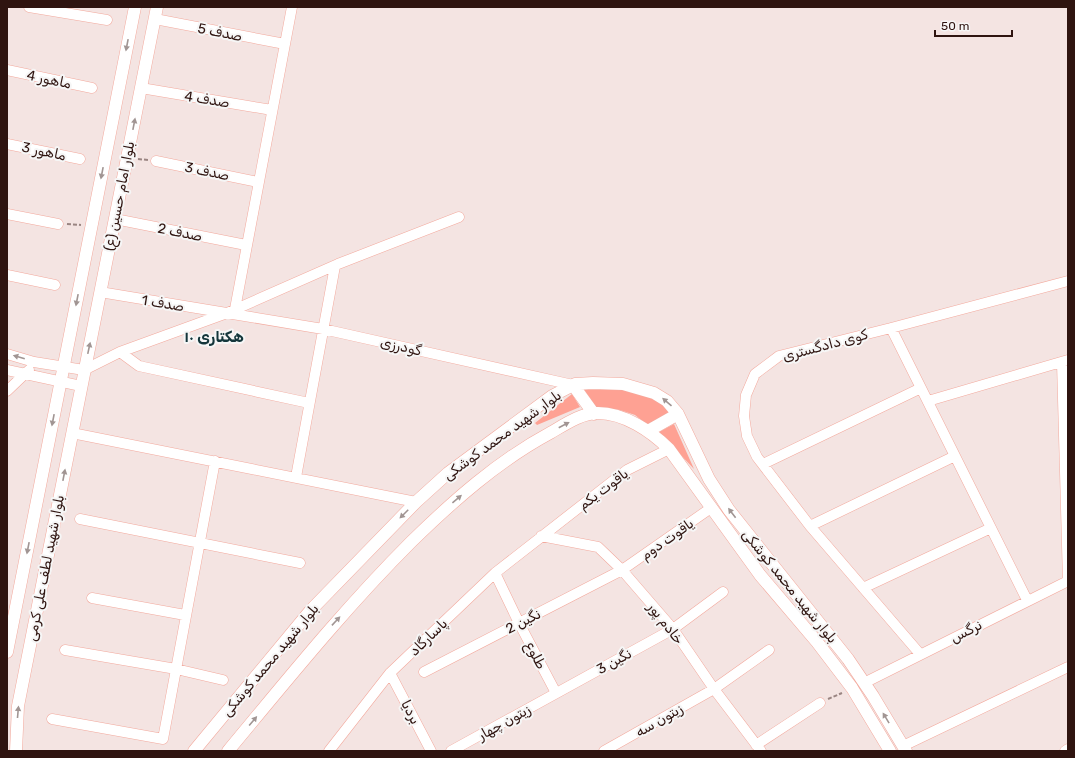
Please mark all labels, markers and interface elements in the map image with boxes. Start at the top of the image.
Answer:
scale bar [935,12,1012,38]
text: 50 m [941,19,969,33]
street label: صدف 5 [196,20,244,45]
one-way arrow [124,39,130,51]
street label: ماهور 4 [25,66,73,93]
street label: صدف 4 [183,88,231,111]
one-way arrow [131,118,137,130]
street label: ماهور 3 [20,139,68,165]
street label: بلوار امام حسین (ع) [101,140,140,253]
street label: صدف 3 [183,158,231,185]
one-way arrow [99,167,105,179]
street label: صدف 2 [156,220,204,245]
street label: صدف 1 [140,292,185,315]
one-way arrow [74,294,80,306]
street label: کوی دادگستری [781,326,870,365]
district label: ۱۰ هکتاری [184,328,244,346]
street label: گودرزی [379,334,424,360]
one-way arrow [86,342,92,354]
one-way arrow [12,354,24,360]
street label: بلوار شهید محمد کوشکی [440,387,565,484]
one-way arrow [661,398,672,407]
one-way arrow [50,414,56,427]
one-way arrow [558,422,570,429]
street label: یاقوت یکم [575,465,632,514]
one-way arrow [61,468,67,481]
street label: بلوار شهید لطف علی کرمی [23,493,68,643]
one-way arrow [451,494,462,503]
one-way arrow [728,508,736,519]
one-way arrow [399,510,409,519]
street label: یاقوت دوم [638,515,698,565]
street label: بلوار شهید محمد کوشکی [738,526,841,647]
one-way arrow [24,542,30,554]
street label: خادم پور [643,598,687,648]
street label: بلوار شهید محمد کوشکی [218,601,322,720]
street label: نگین 2 [503,605,544,637]
street label: پاسارگاد [406,615,452,660]
one-way arrow [332,616,341,626]
street label: نرگس [947,616,985,647]
street label: طلوع [520,639,550,673]
street label: نگین 3 [594,645,635,678]
street label: بردیا [397,697,424,727]
street label: زیتون سه [633,700,686,741]
street label: زیتون چهار [474,701,534,744]
one-way arrow [14,706,21,718]
one-way arrow [882,712,889,724]
one-way arrow [249,716,257,726]

